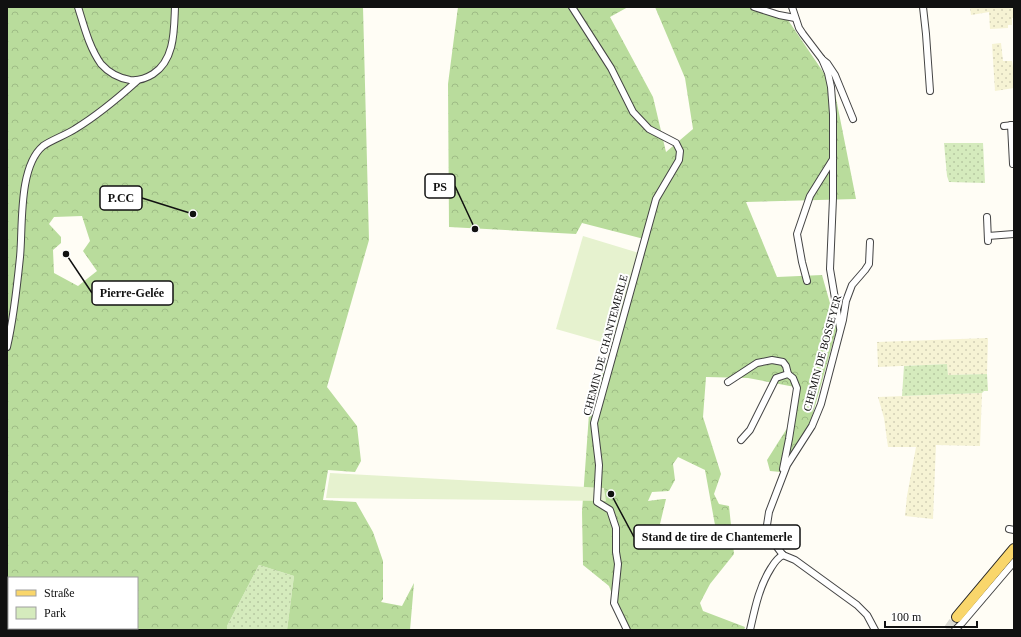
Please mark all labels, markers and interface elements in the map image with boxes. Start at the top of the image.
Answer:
callout: PS [425,174,455,198]
text: PS [433,180,447,194]
callout: P.CC [100,186,142,210]
text: P.CC [108,191,134,205]
street label: CHEMIN DE CHANTEMERLE [580,273,630,417]
callout: Pierre-Gelée [92,281,173,305]
text: Pierre-Gelée [100,286,165,300]
street label: CHEMIN DE BOSSEYER [801,293,843,412]
callout: Stand de tire de Chantemerle [634,525,800,549]
text: Stand de tire de Chantemerle [642,530,793,544]
legend [8,577,138,629]
text: Straße [44,586,75,600]
scale bar [885,603,977,629]
text: Park [44,606,66,620]
text: 100 m [891,610,922,624]

